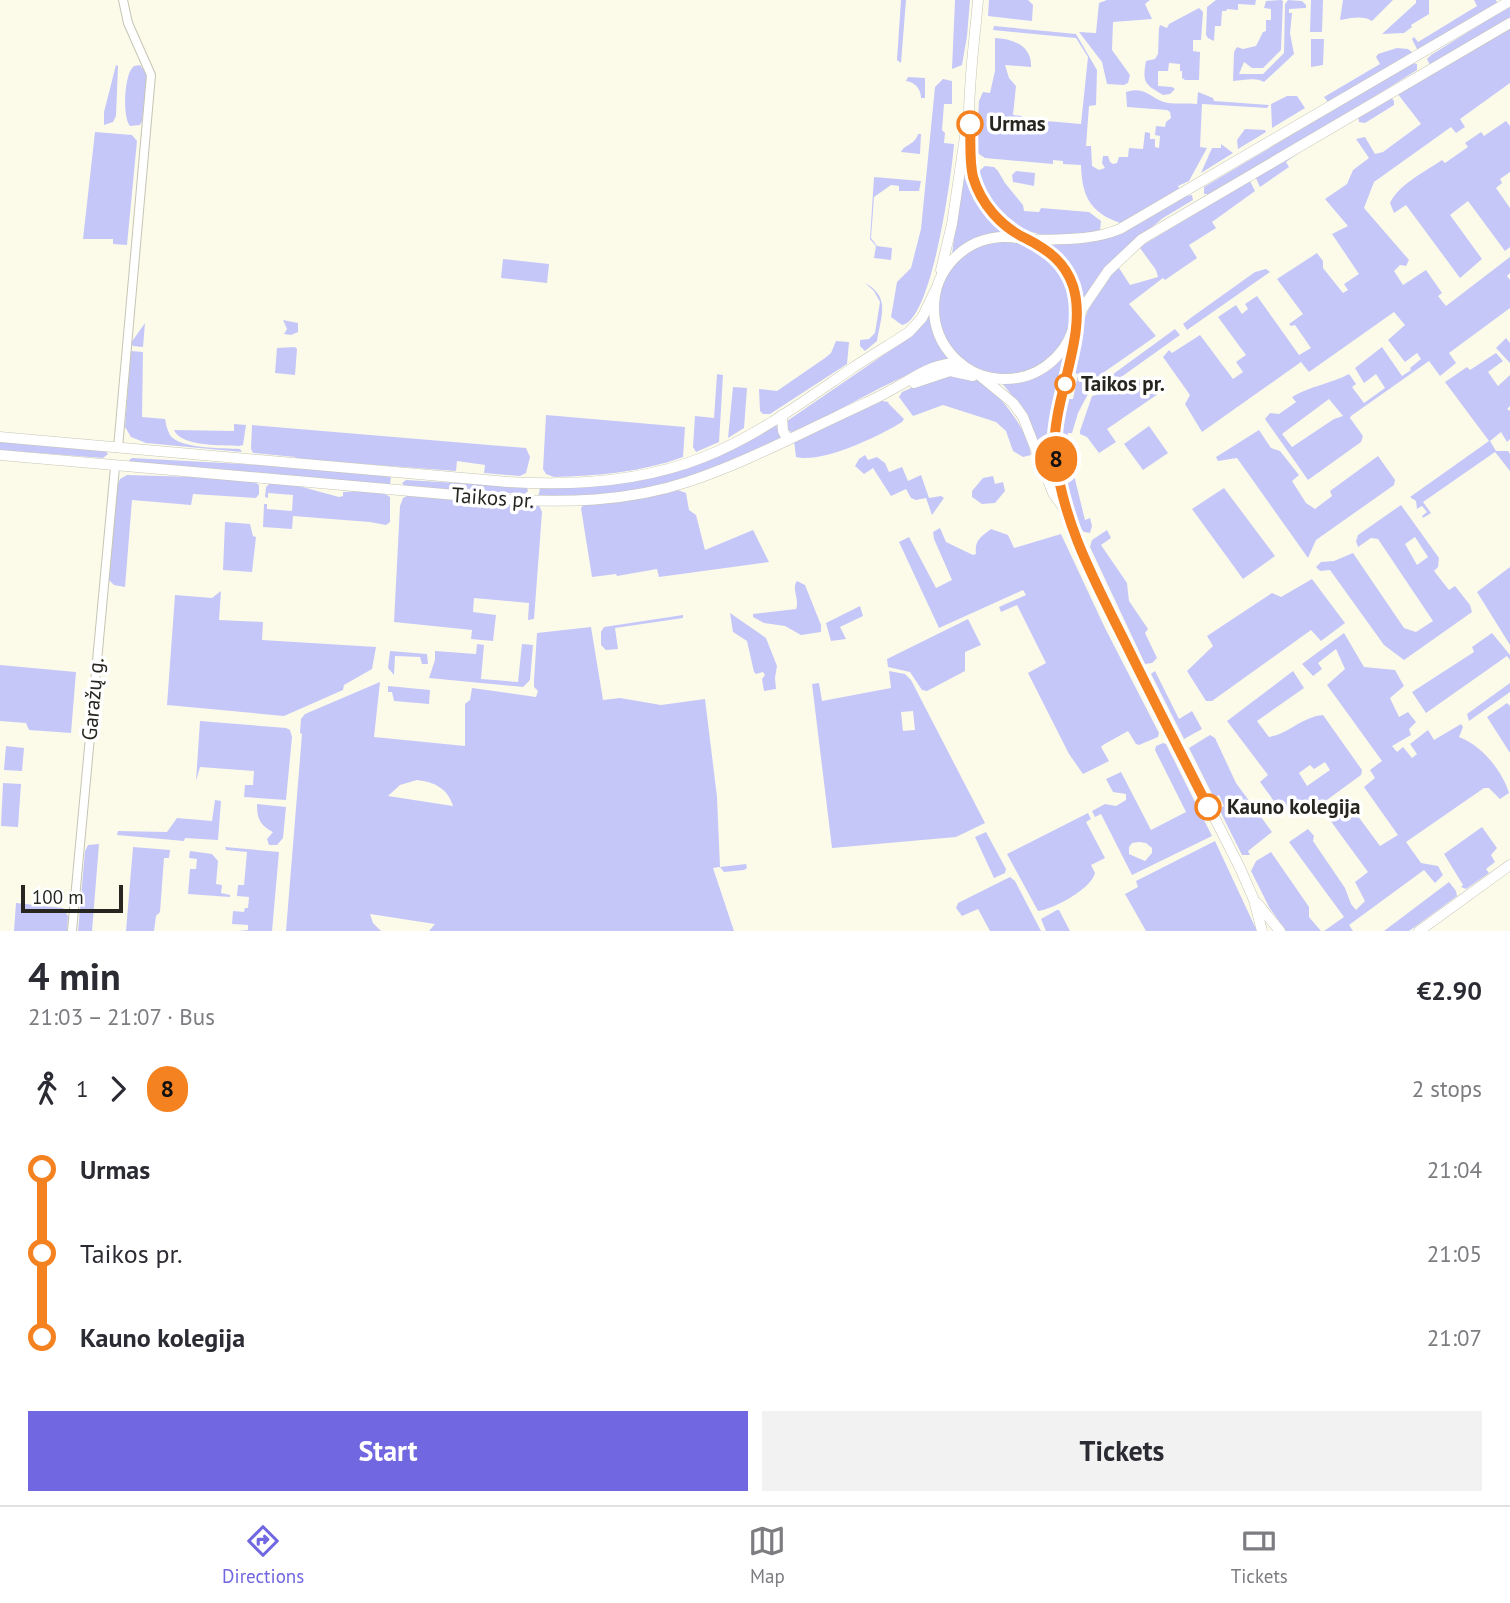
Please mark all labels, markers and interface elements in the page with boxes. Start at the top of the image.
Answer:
place label: Urmas [989,110,1046,137]
marker: Urmas [957,111,983,137]
place label: Taikos pr. [1081,370,1165,397]
marker: Taikos pr. [1055,374,1075,394]
line badge: 8 [1033,436,1079,482]
text: 8 [1049,443,1063,474]
street label: Taikos pr. [451,481,535,514]
street label: Garažų g. [75,656,110,741]
place label: Kauno kolegija [1227,793,1360,820]
marker: Kauno kolegija [1195,794,1221,820]
scale bar [21,882,122,914]
text: 100 m [32,885,84,909]
text: 4 min [28,951,121,1000]
text: €2.90 [1417,974,1482,1007]
text: 21:03 – 21:07 · Bus [28,1002,215,1031]
icon: walk [28,1070,66,1108]
icon: forward [99,1070,137,1108]
text: 8 [161,1073,174,1104]
text: 1 [76,1074,89,1103]
text: 2 stops [1412,1074,1482,1103]
text: Urmas [80,1153,150,1186]
text: 21:04 [1427,1155,1482,1184]
text: Taikos pr. [80,1237,182,1270]
text: 21:05 [1427,1239,1482,1268]
text: Kauno kolegija [80,1321,245,1354]
text: 21:07 [1427,1323,1482,1352]
button: Start [28,1411,748,1491]
button: Tickets [762,1411,1482,1491]
tab: Directions [222,1522,304,1588]
tab: Map [748,1522,786,1588]
tab: Tickets [1231,1522,1288,1588]

